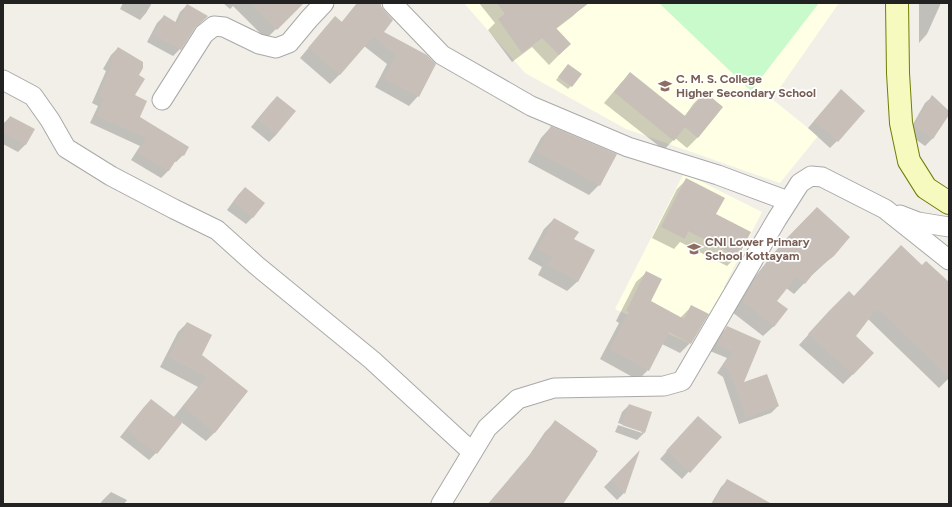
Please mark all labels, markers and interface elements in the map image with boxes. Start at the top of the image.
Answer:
place label: C. M. S. College Higher Secondary School [676,72,816,100]
school or university icon: C. M. S. College Higher Secondary School [657,78,673,94]
place label: CNI Lower Primary School Kottayam [705,235,810,263]
school or university icon: CNI Lower Primary School Kottayam [686,241,702,257]

